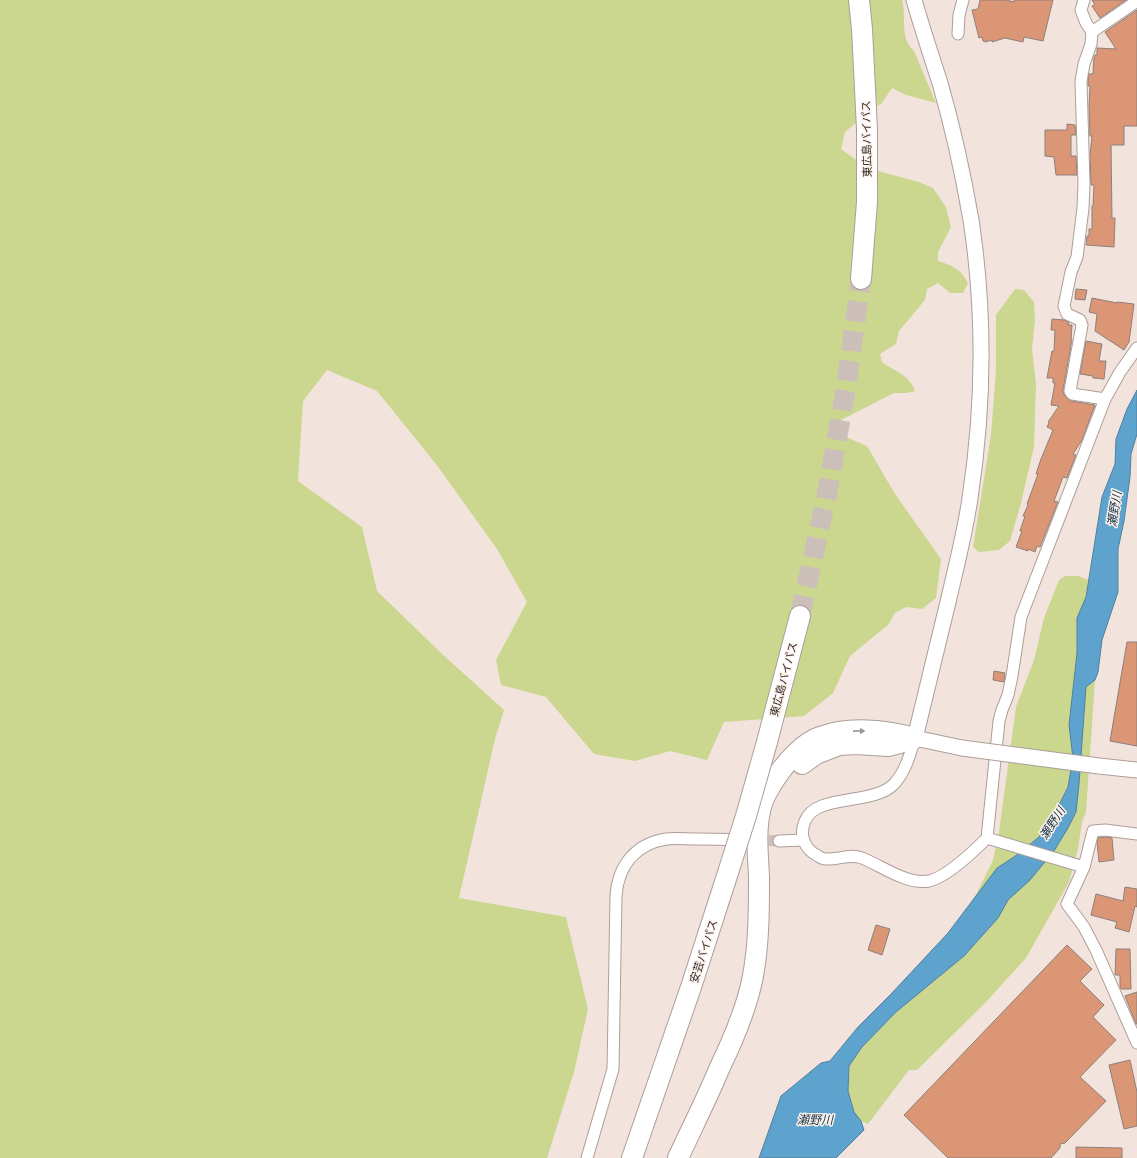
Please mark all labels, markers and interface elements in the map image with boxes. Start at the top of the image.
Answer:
street label: 東広島バイパス [859,101,873,177]
water label: 瀬野川 [1104,488,1125,528]
street label: 東広島バイパス [767,640,799,718]
one-way arrow [853,728,866,734]
water label: 瀬野川 [1036,802,1069,842]
street label: 安芸バイパス [687,918,719,984]
water label: 瀬野川 [797,1112,835,1127]

